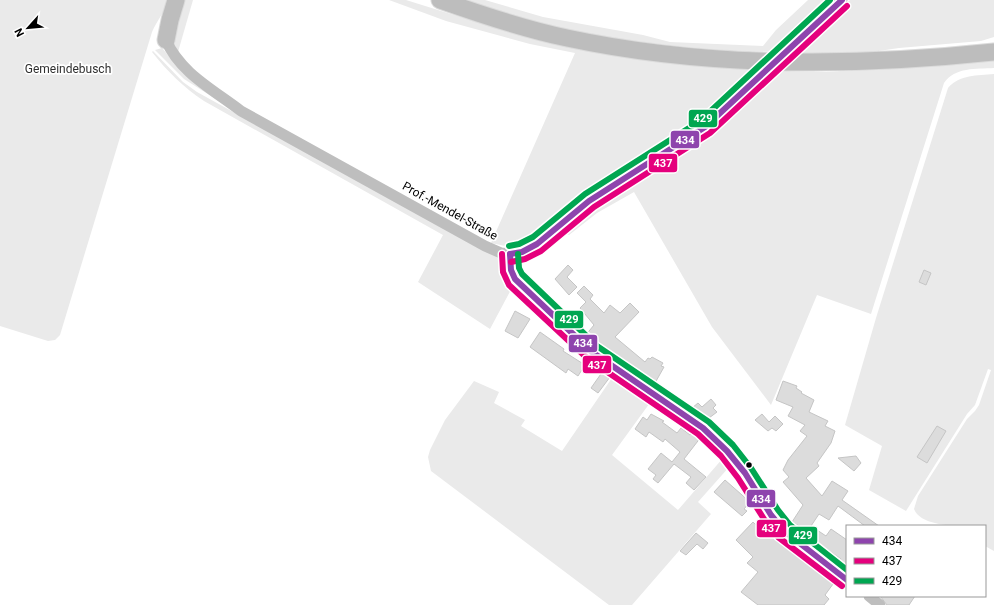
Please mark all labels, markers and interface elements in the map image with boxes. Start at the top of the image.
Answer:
north arrow [8,8,48,48]
text: N [12,26,27,39]
park label: Gemeindebusch [25,62,111,76]
line badge: 429 [688,109,718,128]
text: 429 [694,112,712,125]
line badge: 434 [670,130,700,149]
text: 434 [676,134,695,147]
line badge: 437 [648,153,678,173]
text: 437 [654,157,672,170]
street label: Prof.-Mendel-Straße [400,179,500,243]
line badge: 429 [554,310,584,329]
text: 429 [560,313,578,326]
line badge: 434 [568,334,598,353]
text: 434 [574,337,593,350]
line badge: 437 [582,355,612,374]
text: 437 [588,359,606,372]
unlabelled marker [744,460,754,470]
line badge: 434 [746,489,776,508]
text: 434 [752,493,771,506]
line badge: 437 [756,519,787,538]
text: 437 [762,522,780,535]
legend [846,525,986,597]
line badge: 429 [788,526,818,545]
text: 429 [794,529,812,542]
text: 434 [882,534,902,548]
text: 437 [882,554,902,568]
text: 429 [882,574,902,588]

